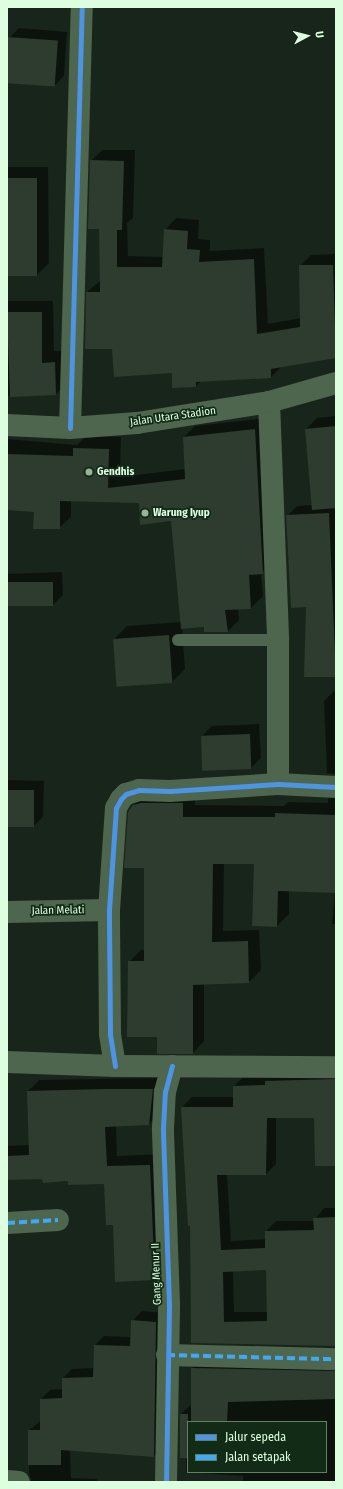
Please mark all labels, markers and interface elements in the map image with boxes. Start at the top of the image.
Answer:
north arrow [287,16,327,56]
text: U [313,30,326,38]
street label: Jalan Utara Stadion [129,404,217,430]
place label: Gendhis [97,465,134,479]
marker: Gendhis [84,467,94,477]
place label: Warung Iyup [153,506,210,520]
marker: Warung Iyup [140,508,150,518]
street label: Jalan Melati [32,904,84,918]
street label: Gang Menur II [149,1243,165,1305]
legend [187,1421,327,1473]
text: Jalur sepeda [225,1430,286,1444]
text: Jalan setapak [225,1450,291,1464]

